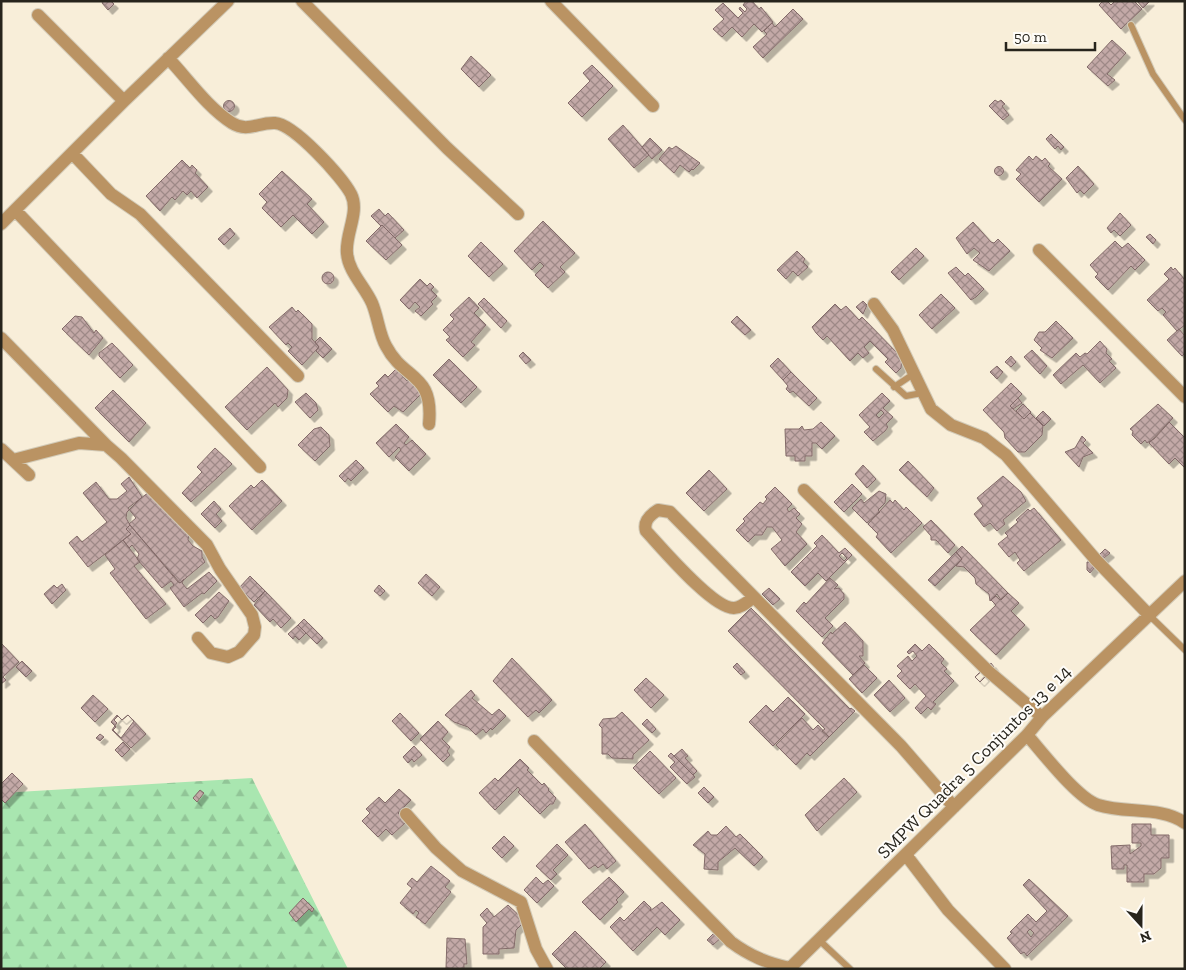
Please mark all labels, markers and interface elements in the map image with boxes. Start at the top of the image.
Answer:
scale bar [1006,20,1095,52]
text: 50 m [1014,28,1047,46]
street label: SMPW Quadra 5 Conjuntos 13 e 14 [873,660,1076,863]
north arrow [1116,900,1166,950]
text: N [1137,927,1153,947]

